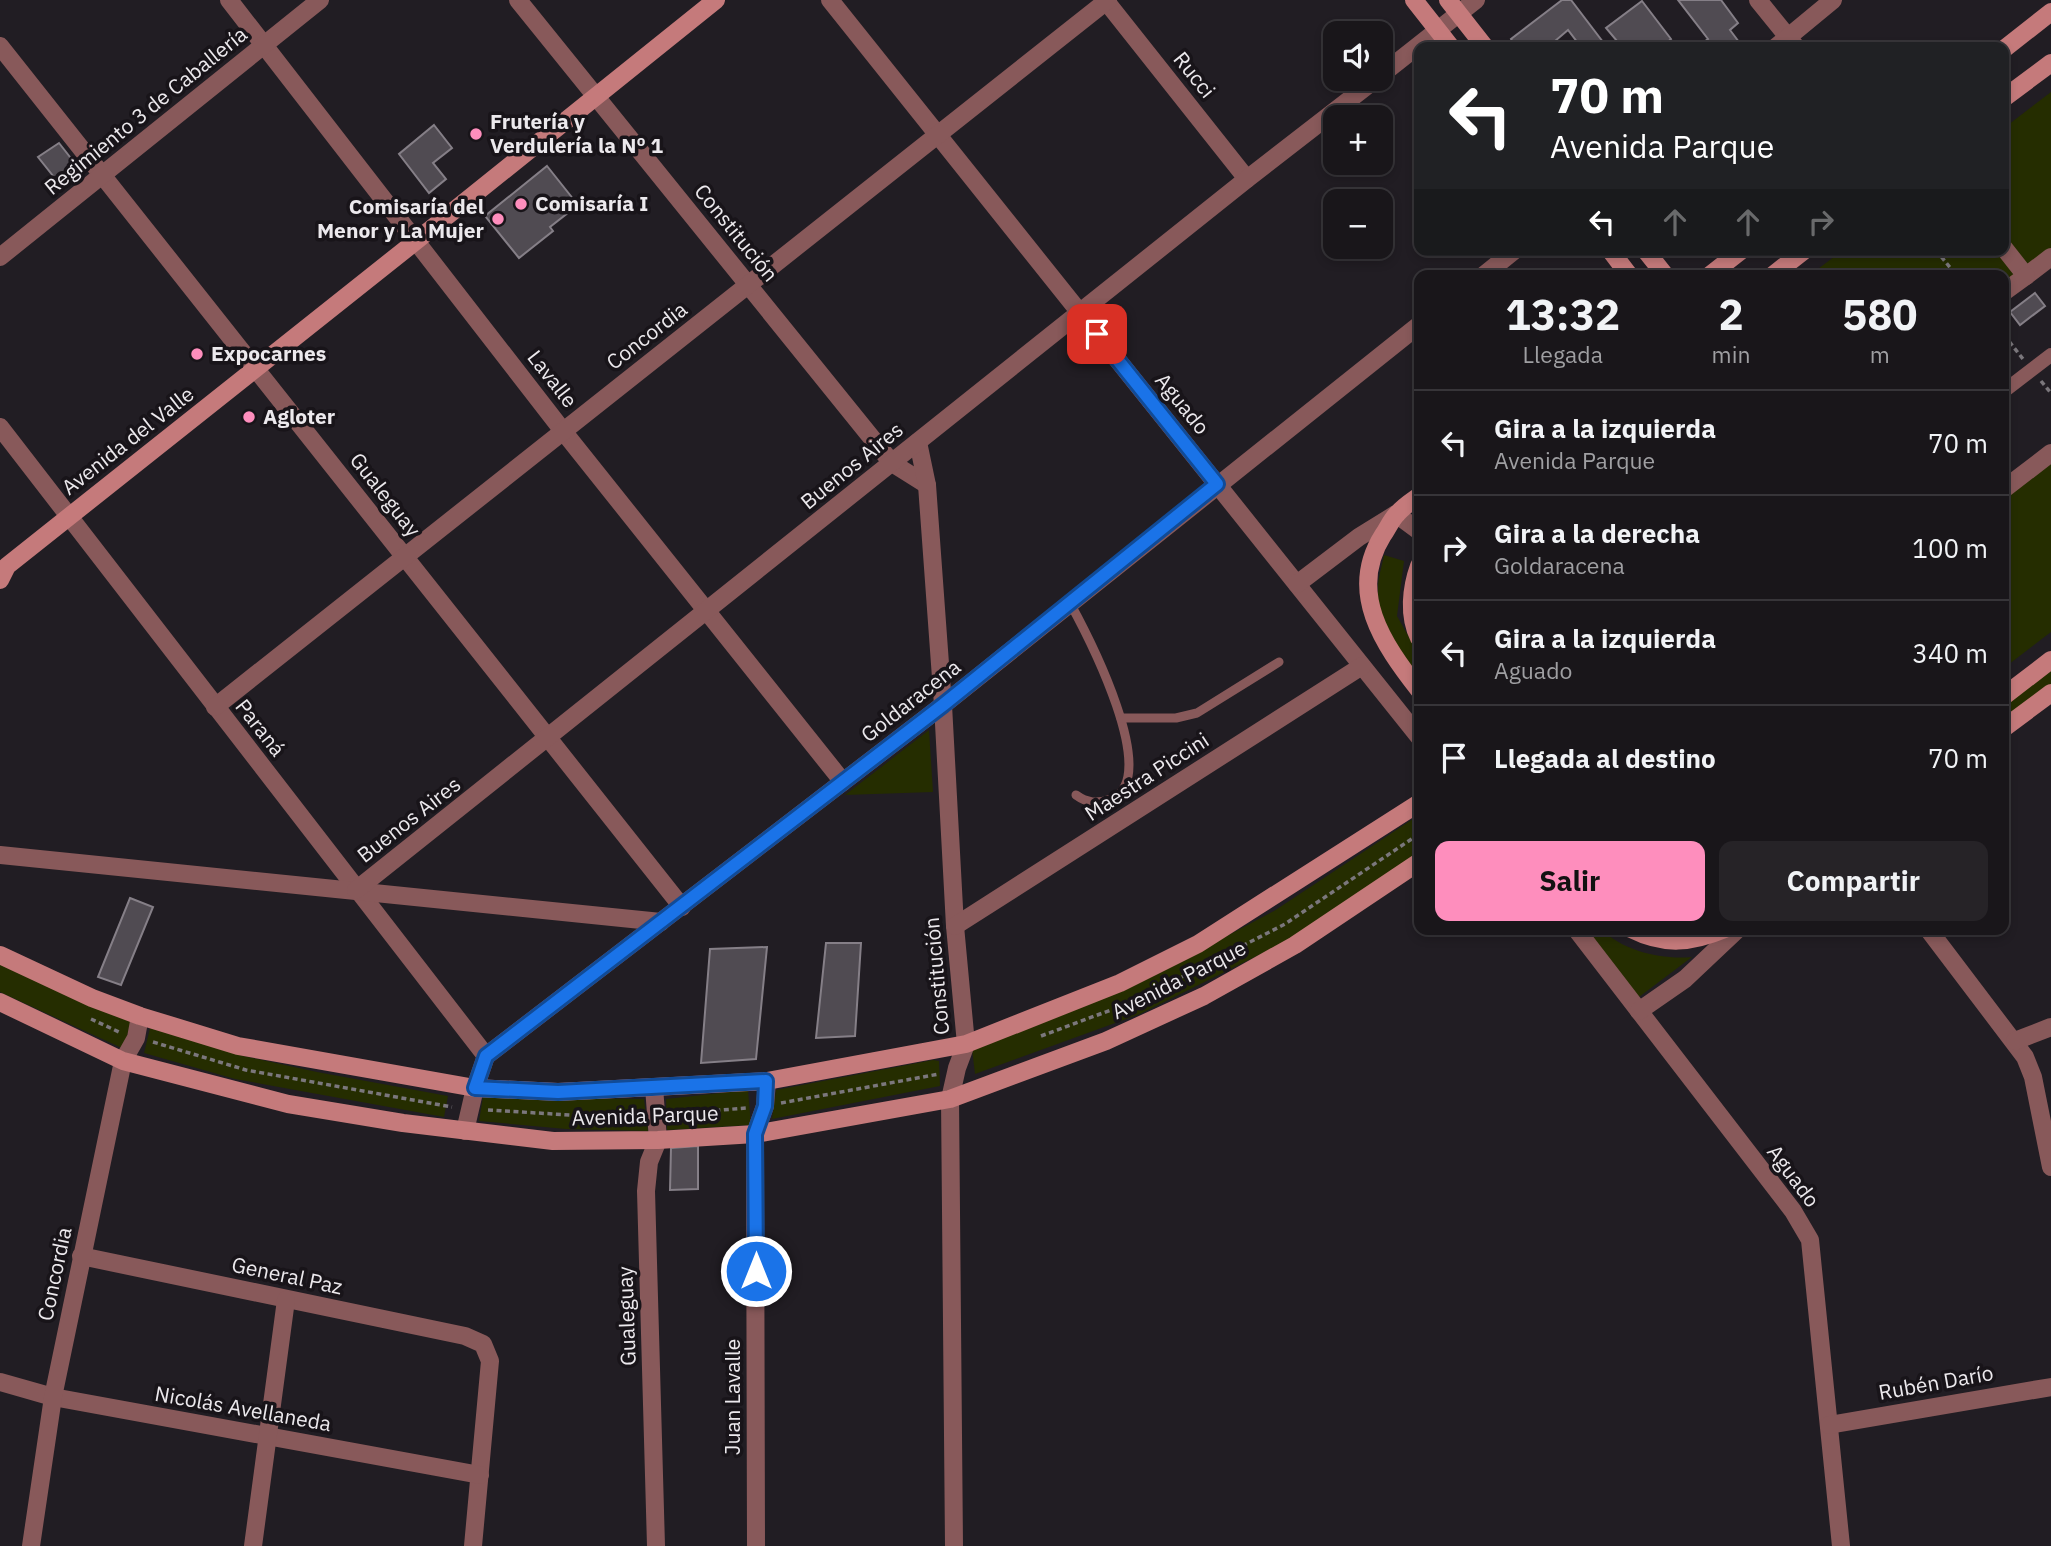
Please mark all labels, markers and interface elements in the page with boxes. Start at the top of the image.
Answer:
street label: Regimiento 3 de Caballería [38,20,252,201]
map controls [1323,21,1393,259]
button: sound [1323,21,1393,91]
street label: Rucci [1168,46,1222,103]
text: 70 m [1550,63,1664,126]
icon: left [1435,70,1526,161]
button: + [1323,105,1393,175]
place label: Frutería y Verdulería la Nº 1 [490,107,663,159]
text: Avenida Parque [1550,125,1774,167]
marker: Frutería y Verdulería la Nº 1 [468,126,484,142]
street label: Constitución [689,178,785,287]
place label: Comisaría I [535,189,648,217]
button: − [1323,189,1393,259]
place label: Comisaría del Menor y La Mujer [317,192,485,244]
marker: Comisaría I [513,196,529,212]
icon: left [1583,203,1621,241]
icon: ahead [1656,203,1694,241]
icon: ahead [1729,203,1767,241]
icon: right [1802,203,1840,241]
marker: Comisaría del Menor y La Mujer [490,211,506,227]
text: 13:32 [1505,287,1620,342]
text: 2 [1718,287,1744,342]
text: 580 [1842,287,1918,342]
street label: Concordia [600,295,692,376]
pin [1067,304,1127,364]
icon: arrive [1078,315,1116,353]
place label: Expocarnes [211,339,326,367]
text: Llegada [1523,339,1603,369]
text: min [1712,339,1750,369]
text: m [1870,339,1890,369]
street label: Lavalle [522,344,584,413]
marker: Expocarnes [189,346,205,362]
street label: Aguado [1149,367,1216,440]
street label: Avenida del Valle [55,380,199,501]
place label: Agloter [263,402,336,430]
marker: Agloter [241,409,257,425]
text: Gira a la izquierda [1494,411,1716,445]
street label: Buenos Aires [794,415,908,515]
icon: left [1435,424,1473,462]
text: 70 m [1928,426,1988,460]
text: Avenida Parque [1494,445,1655,475]
street label: Gualeguay [344,447,428,543]
text: Gira a la derecha [1494,516,1700,550]
icon: right [1435,529,1473,567]
text: 100 m [1912,531,1988,565]
text: Goldaracena [1494,550,1625,580]
text: Gira a la izquierda [1494,621,1716,655]
icon: left [1435,634,1473,672]
text: 340 m [1912,636,1988,670]
street label: Goldaracena [855,652,966,748]
text: Aguado [1494,655,1572,685]
street label: Paraná [230,693,292,762]
street label: Maestra Piccini [1079,726,1214,827]
icon: arrive [1435,739,1473,777]
text: Llegada al destino [1494,741,1716,775]
text: 70 m [1928,741,1988,775]
street label: Buenos Aires [351,770,466,868]
button: Salir [1435,841,1705,921]
button: Compartir [1719,841,1988,921]
street label: Constitución [917,916,955,1036]
street label: Avenida Parque [1107,933,1250,1025]
street label: Avenida Parque [571,1098,719,1132]
street label: Aguado [1761,1138,1827,1212]
street label: Concordia [30,1224,78,1323]
position arrow [719,1234,793,1308]
street label: General Paz [229,1250,345,1300]
street label: Gualeguay [610,1265,642,1366]
street label: Juan Lavalle [718,1339,746,1455]
street label: Rubén Darío [1876,1358,1995,1406]
street label: Nicolás Avellaneda [153,1379,334,1437]

